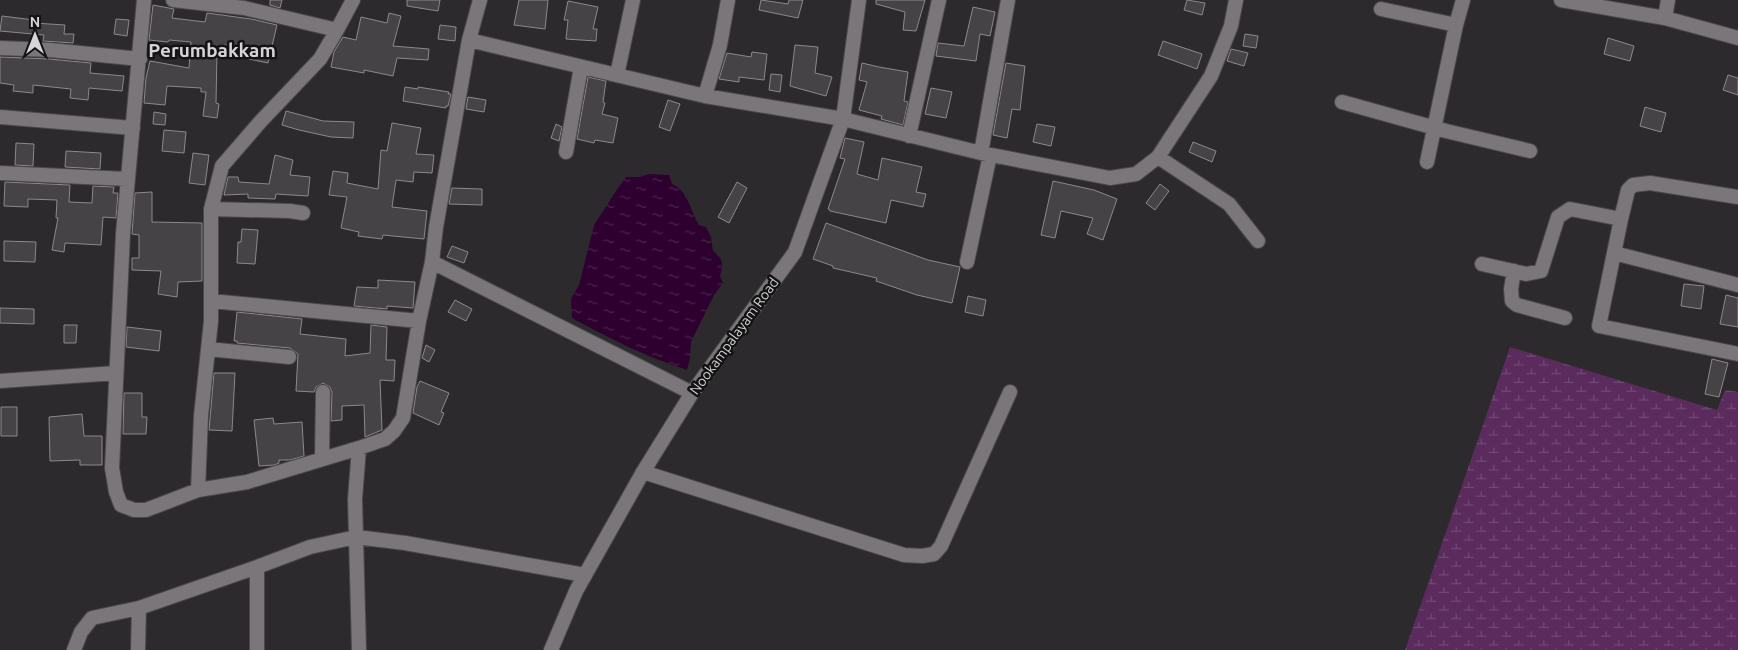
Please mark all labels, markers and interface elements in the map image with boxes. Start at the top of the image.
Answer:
north arrow [10,10,60,60]
text: N [30,14,40,30]
district label: Perumbakkam [148,39,276,61]
street label: Nookampalayam Road [686,274,782,398]

